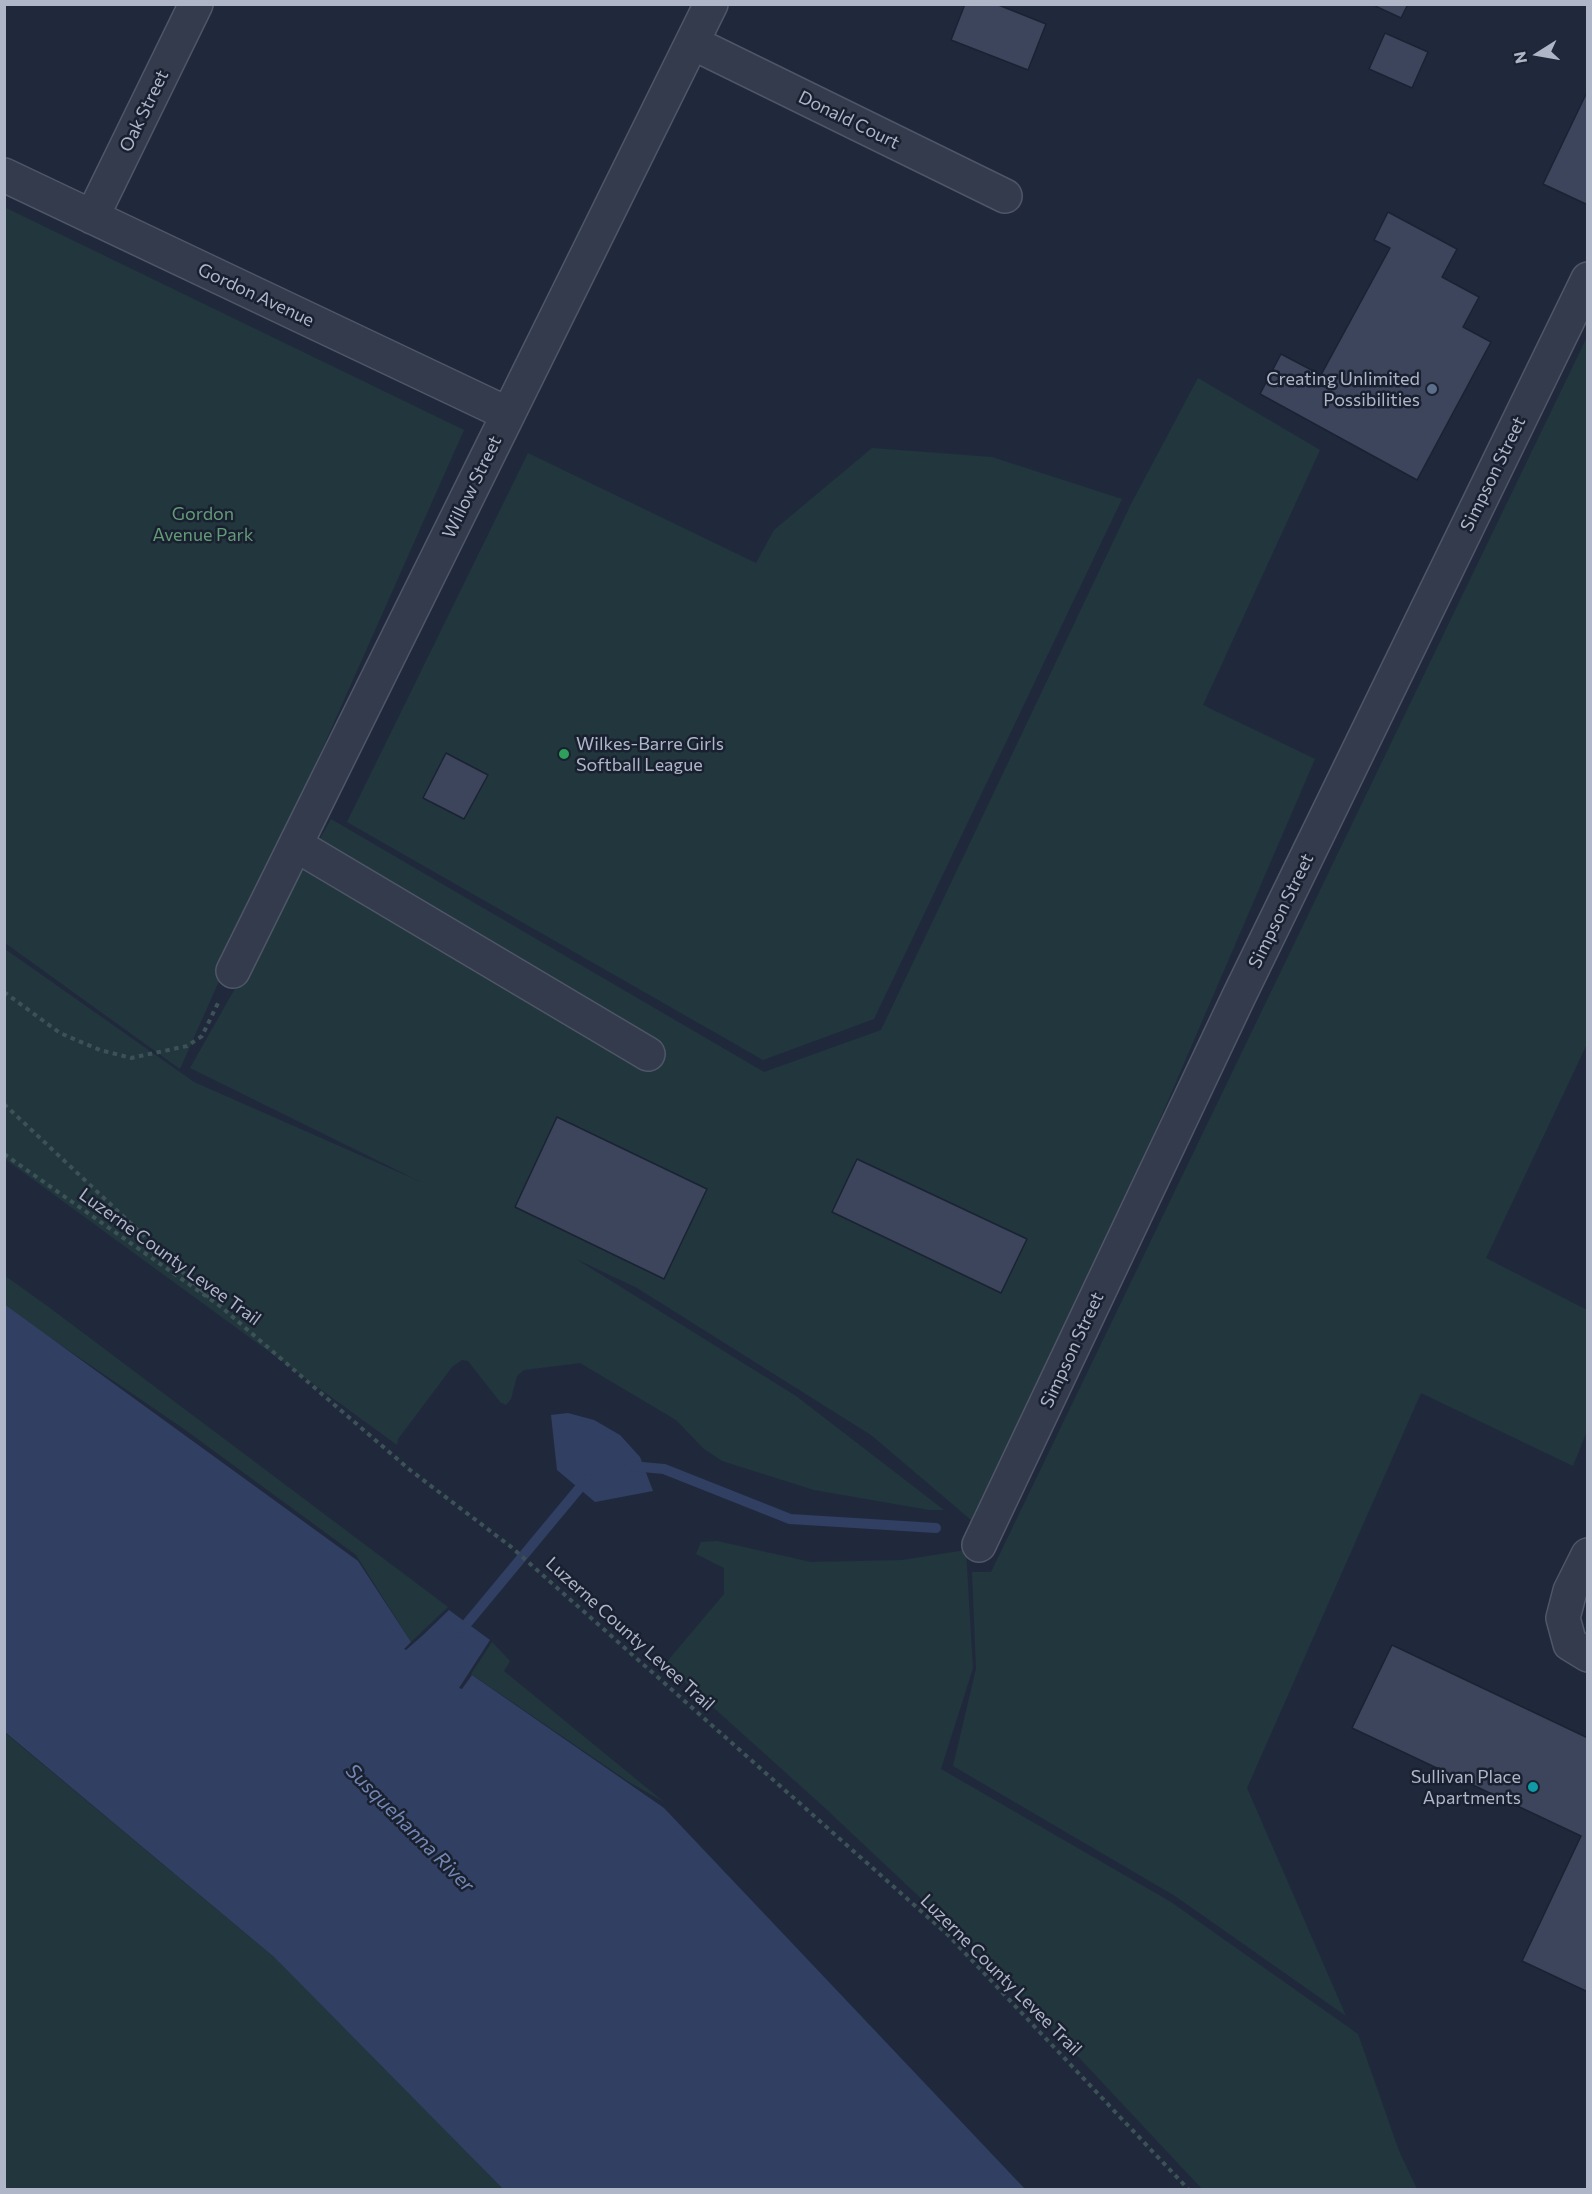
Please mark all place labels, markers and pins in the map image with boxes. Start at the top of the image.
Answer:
place label: Creating Unlimited Possibilities [1266,368,1420,410]
marker: Creating Unlimited Possibilities [1425,382,1439,396]
place label: Wilkes-Barre Girls Softball League [576,733,724,776]
marker: Wilkes-Barre Girls Softball League [557,747,571,761]
place label: Sullivan Place Apartments [1411,1766,1521,1808]
marker: Sullivan Place Apartments [1526,1780,1540,1794]

